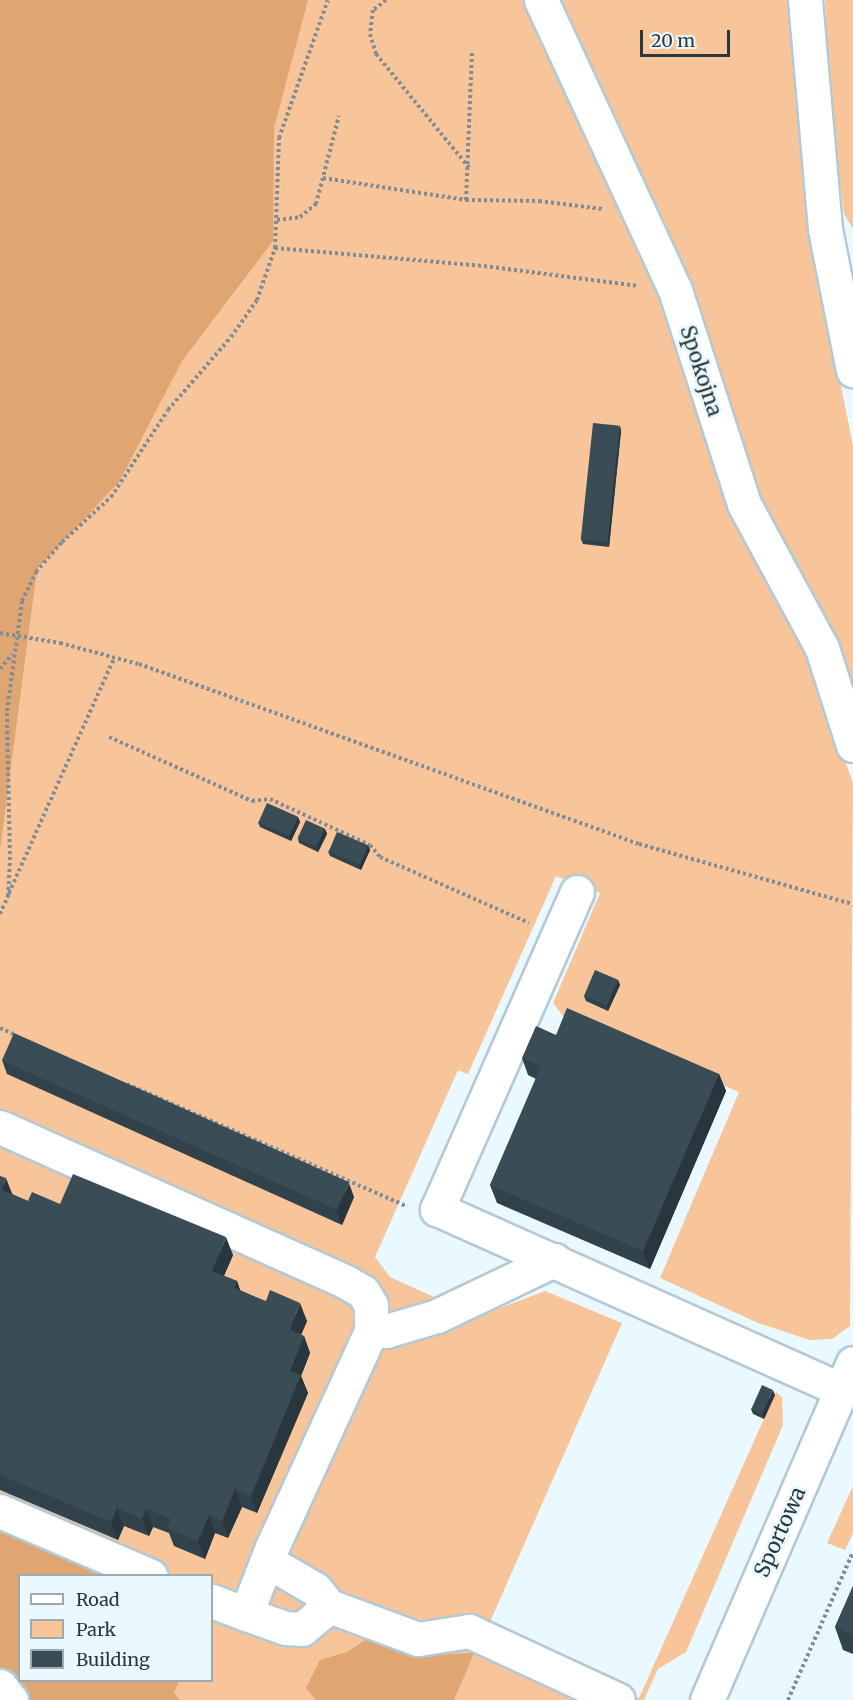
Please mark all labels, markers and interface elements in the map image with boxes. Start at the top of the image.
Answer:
scale bar [643,18,733,56]
text: 20 m [651,29,695,52]
street label: Spokojna [674,322,728,420]
street label: Sportowa [749,1483,811,1581]
legend [18,1574,213,1682]
text: Road [76,1588,120,1611]
text: Park [76,1618,116,1641]
text: Building [76,1648,150,1671]

